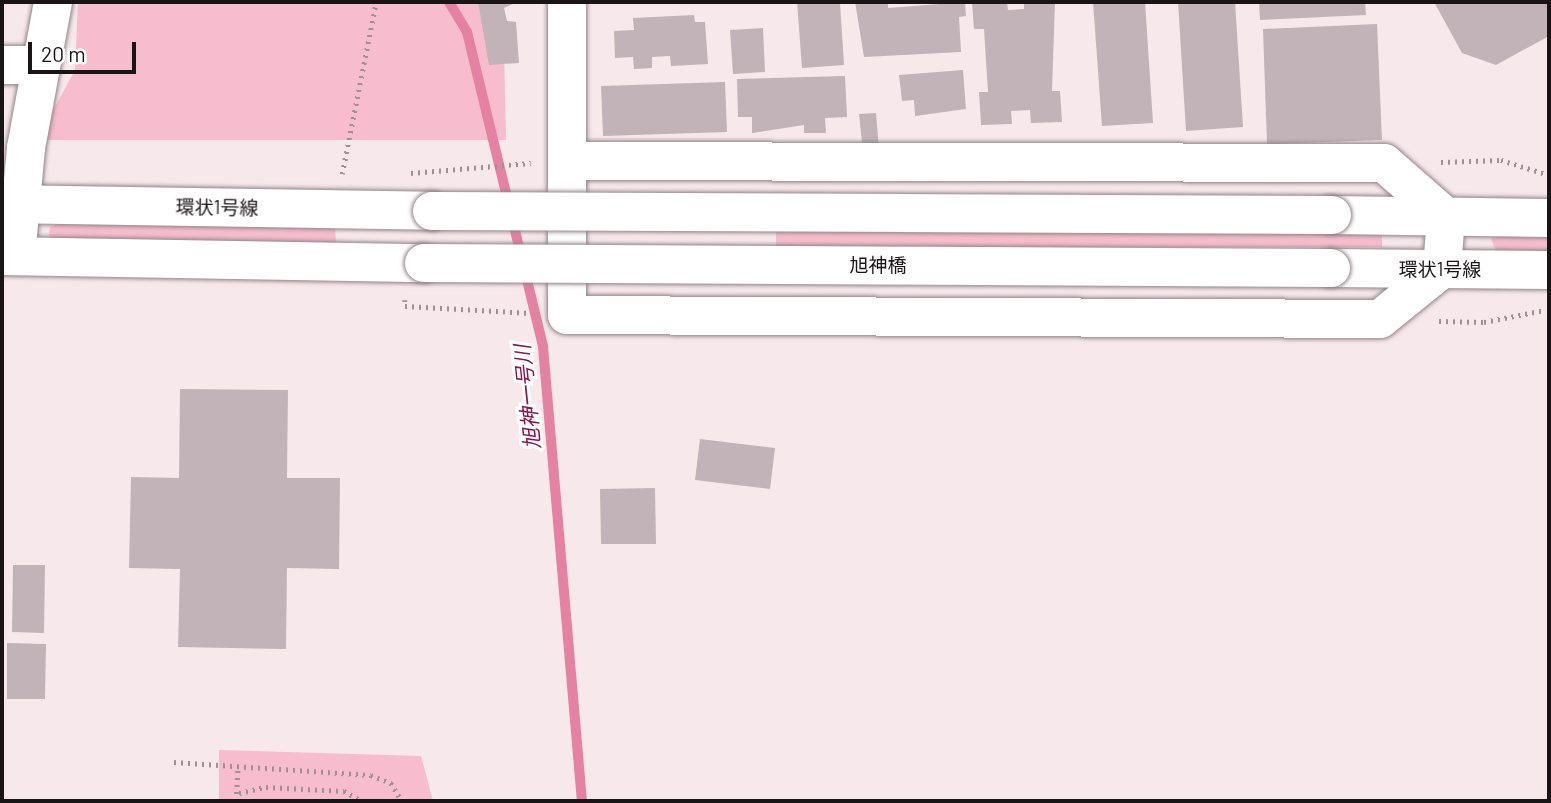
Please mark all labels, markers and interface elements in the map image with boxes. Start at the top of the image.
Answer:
scale bar [32,28,140,72]
text: 20 m [41,41,86,66]
street label: 環状1号線 [175,195,259,219]
street label: 旭神橋 [850,254,906,276]
street label: 環状1号線 [1399,258,1481,280]
water label: 旭神一号川 [509,343,545,451]

